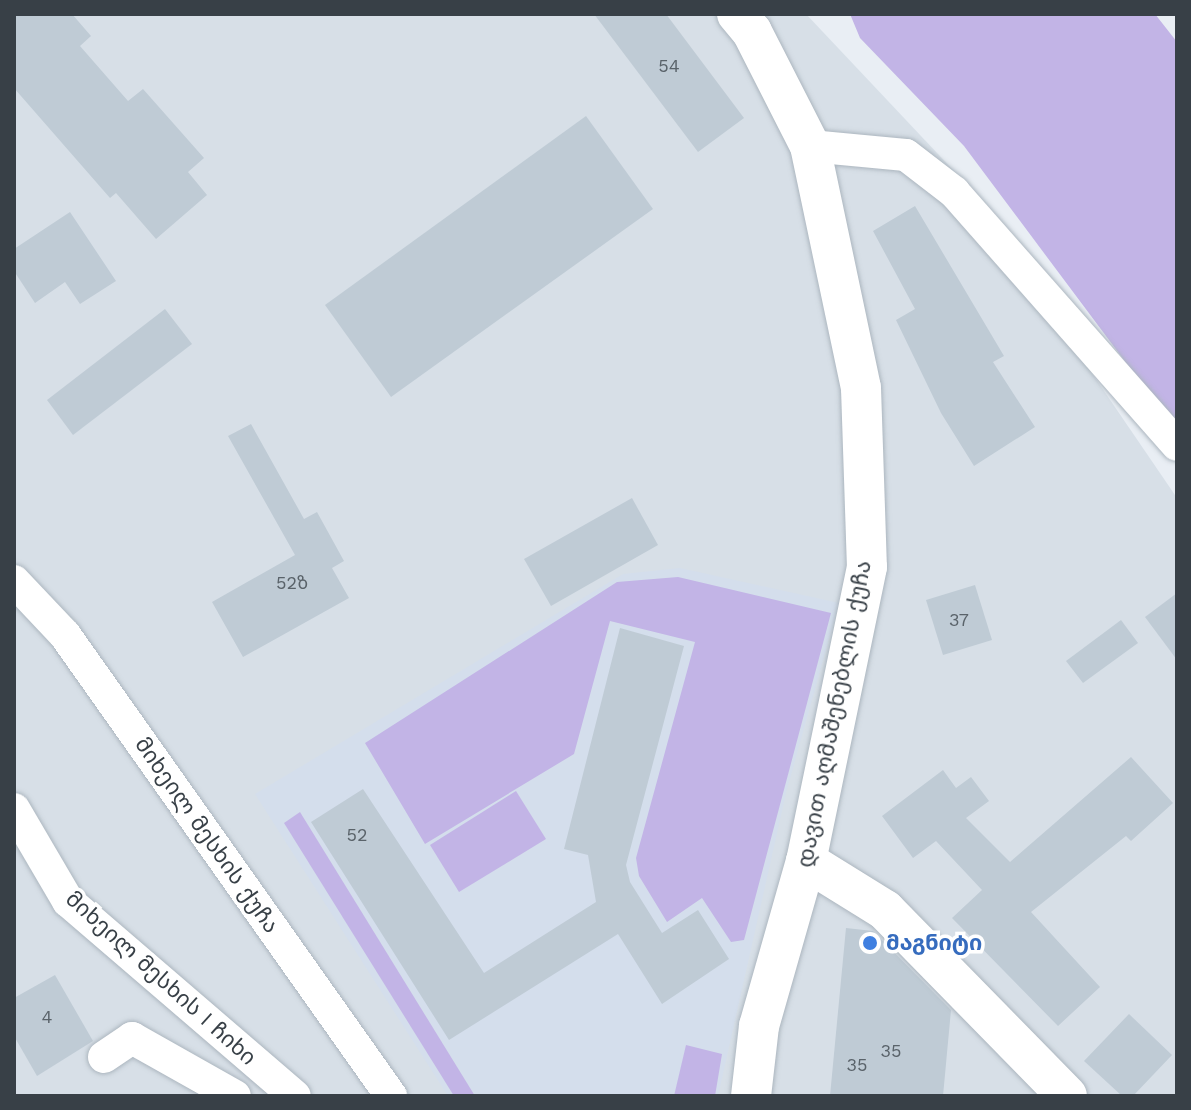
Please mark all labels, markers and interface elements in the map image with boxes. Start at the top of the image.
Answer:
house number: 54 [658,55,680,77]
street label: დავით აღმაშენებლის ქუჩა [791,558,877,870]
house number: 52ზ [276,572,308,594]
house number: 37 [949,609,969,631]
street label: მიხეილ მესხის ქუჩა [129,732,285,938]
house number: 52 [347,824,367,846]
street label: მიხეილ მესხის I ჩიხი [60,885,262,1071]
place label: მაგნიტი [886,930,982,956]
marker: მაგნიტი [861,934,879,952]
house number: 4 [42,1006,52,1028]
house number: 35 [881,1040,901,1062]
house number: 35 [847,1054,867,1076]

